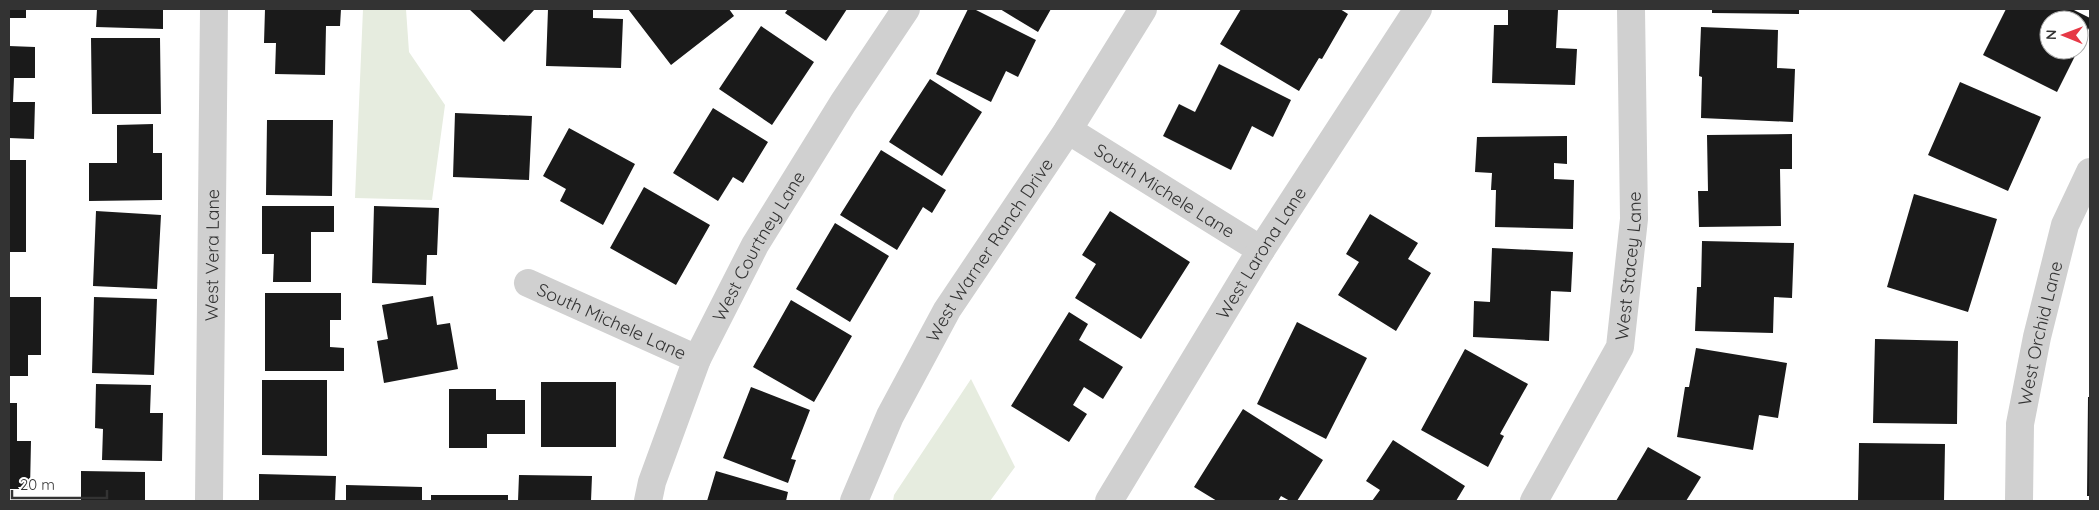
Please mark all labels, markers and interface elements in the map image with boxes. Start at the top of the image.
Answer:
north arrow [2039,10,2089,60]
text: N [2042,29,2060,40]
street label: South Michele Lane [1090,138,1239,243]
street label: West Warner Ranch Drive [921,153,1058,346]
street label: West Courtney Lane [707,166,810,325]
street label: West Larona Lane [1211,182,1311,323]
street label: West Vera Lane [199,189,224,321]
street label: West Stacey Lane [1609,191,1646,341]
street label: West Orchid Lane [2012,258,2067,407]
street label: South Michele Lane [534,277,690,364]
scale bar [12,468,108,500]
text: 20 m [20,475,55,494]

